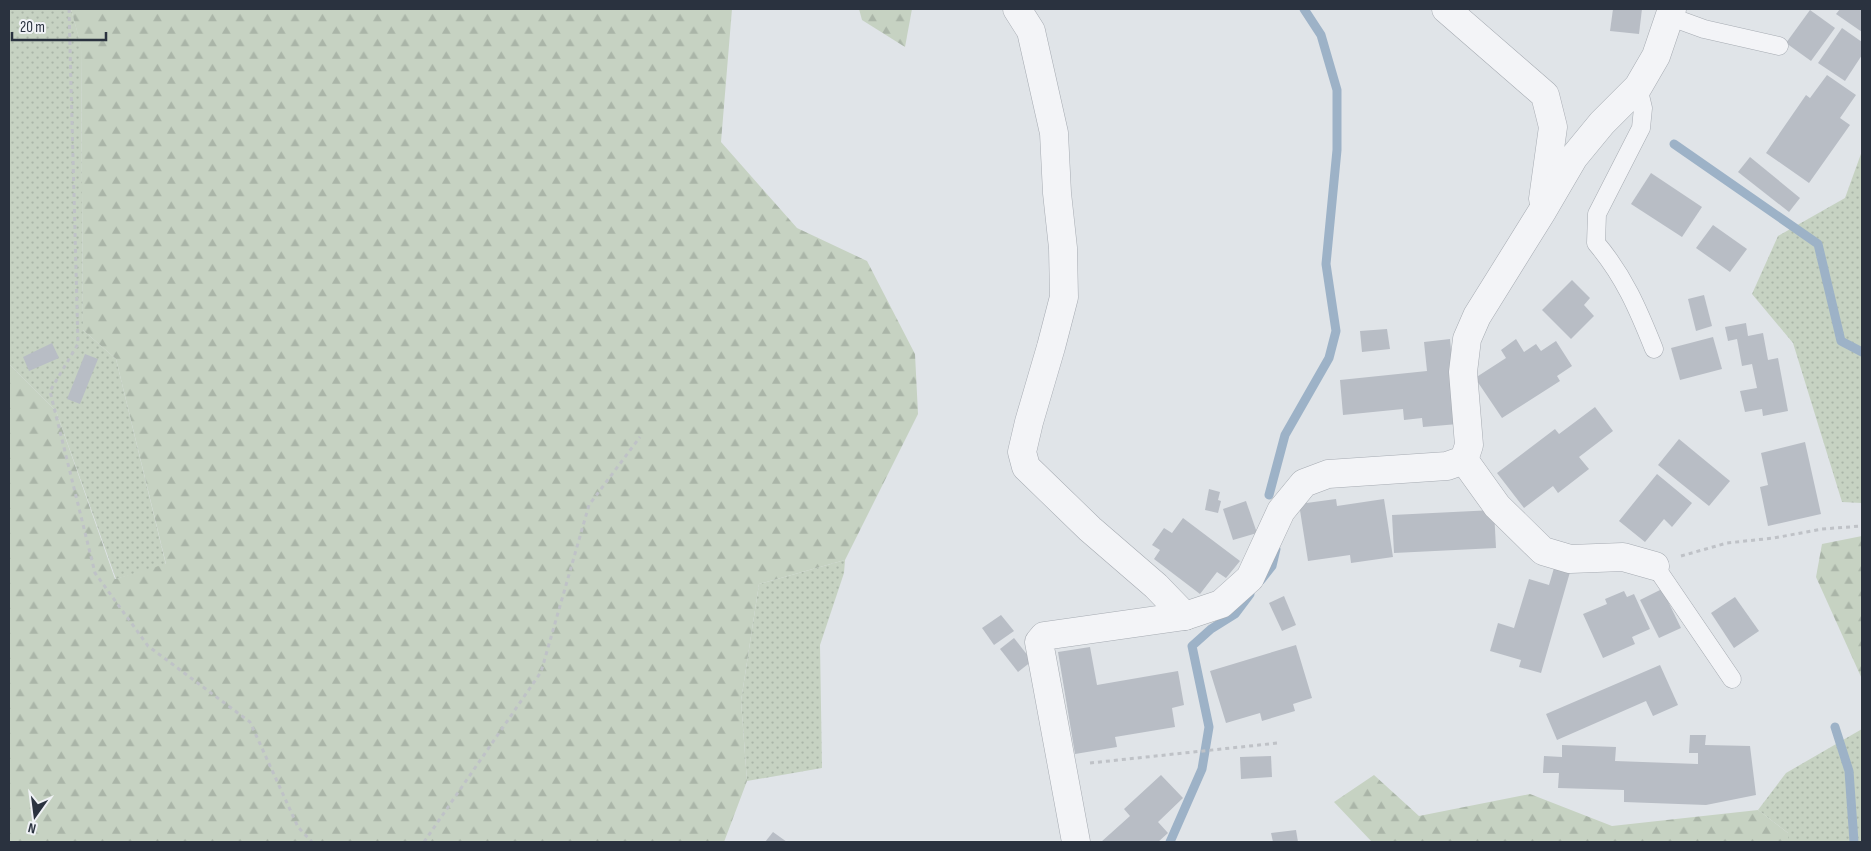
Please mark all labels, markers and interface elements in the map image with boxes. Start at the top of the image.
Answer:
scale bar [12,10,106,42]
text: 20 m [20,18,45,37]
north arrow [10,791,60,841]
text: N [26,819,38,837]

